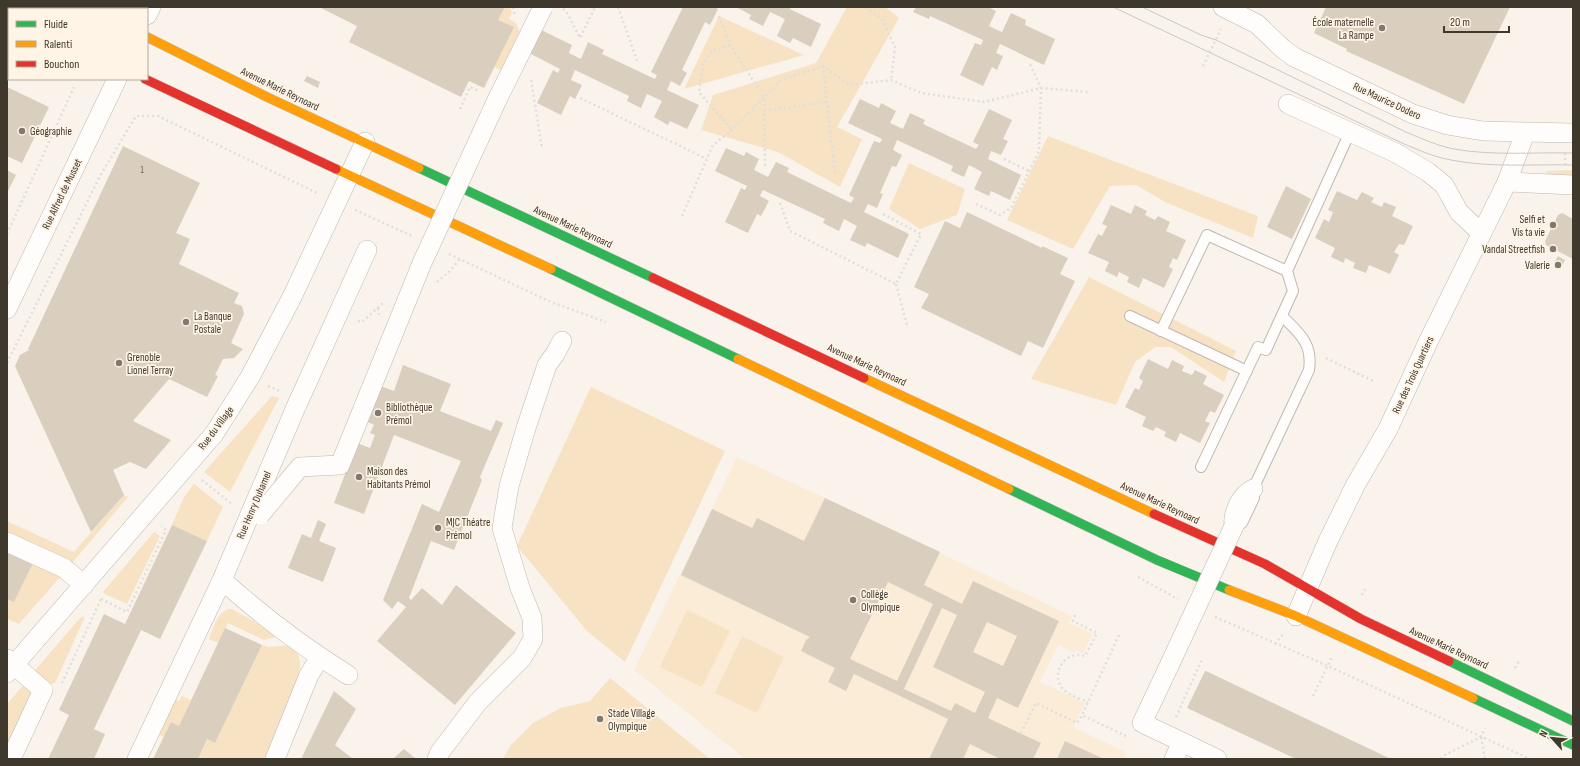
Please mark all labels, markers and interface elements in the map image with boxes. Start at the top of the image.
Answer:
legend [8,8,148,80]
scale bar [1444,8,1509,34]
text: 20 m [1450,15,1470,30]
place label: École maternelle La Rampe [1313,16,1374,42]
text: Fluide [44,17,68,32]
marker: École maternelle La Rampe [1377,23,1387,33]
text: Ralenti [44,37,72,52]
text: Bouchon [44,57,79,72]
street label: Avenue Marie Reynoard [238,64,322,114]
street label: Rue Maurice Dodero [1351,80,1423,123]
place label: Géographie [30,125,72,138]
marker: Géographie [17,126,27,136]
street label: Rue Alfred de Musset [39,156,85,231]
house number: 1 [140,165,144,176]
street label: Avenue Marie Reynoard [531,203,615,251]
place label: Selfi et Vis ta vie [1512,213,1546,239]
marker: Selfi et Vis ta vie [1548,220,1558,230]
place label: Vandal Streetfish [1482,243,1545,256]
marker: Vandal Streetfish [1548,244,1558,254]
place label: Valerie [1525,259,1550,272]
marker: Valerie [1553,260,1563,270]
place label: La Banque Postale [194,310,232,336]
marker: La Banque Postale [181,317,191,327]
street label: Rue des Trois Quartiers [1389,334,1437,416]
street label: Avenue Marie Reynoard [825,341,909,389]
place label: Grenoble Lionel Terray [127,351,174,377]
marker: Grenoble Lionel Terray [114,358,124,368]
place label: Bibliothèque Prémol [386,401,432,427]
street label: Rue du Village [196,404,236,452]
marker: Bibliothèque Prémol [373,408,383,418]
place label: Maison des Habitants Prémol [367,465,430,491]
street label: Rue Henry Duhamel [234,469,274,541]
marker: Maison des Habitants Prémol [354,472,364,482]
street label: Avenue Marie Reynoard [1118,479,1202,527]
place label: MJC Théatre Prémol [446,516,490,542]
marker: MJC Théatre Prémol [433,523,443,533]
place label: Collège Olympique [861,588,900,614]
marker: Collège Olympique [848,595,858,605]
street label: Avenue Marie Reynoard [1407,624,1491,672]
place label: Stade Village Olympique [608,707,655,733]
marker: Stade Village Olympique [595,714,605,724]
north arrow [1532,718,1572,758]
text: N [1536,728,1551,739]

